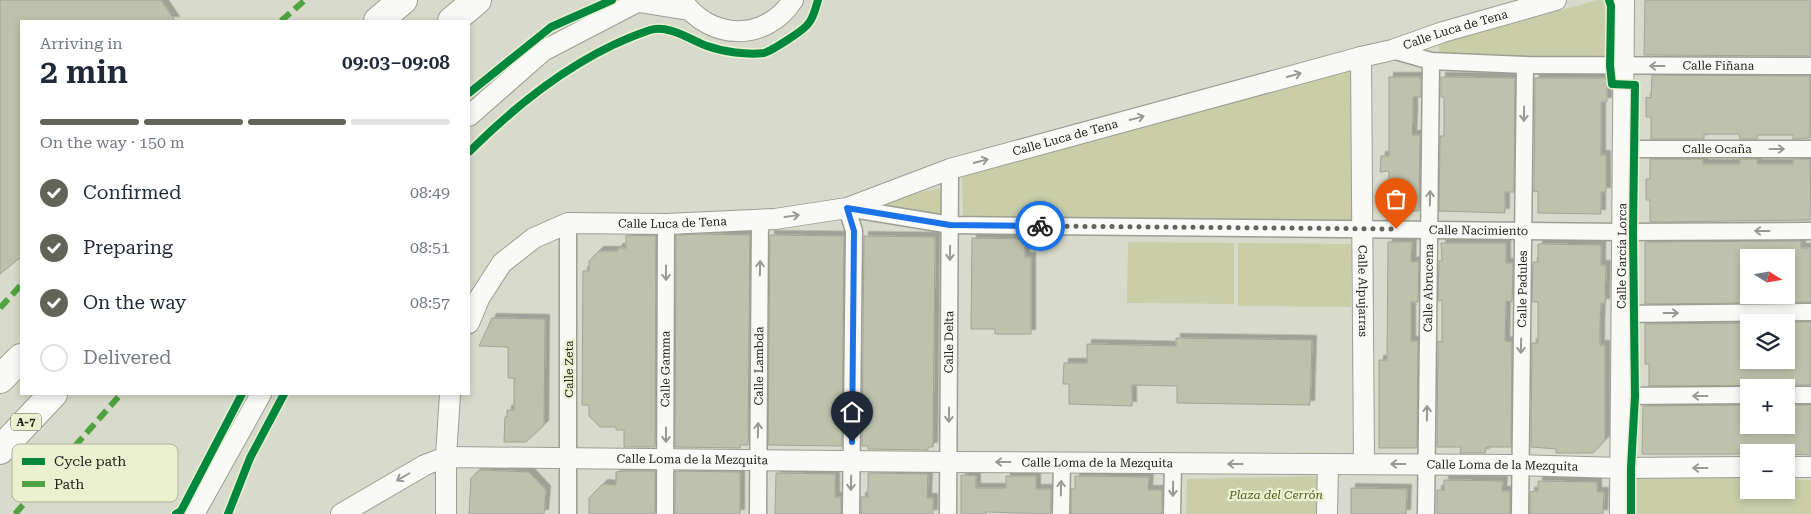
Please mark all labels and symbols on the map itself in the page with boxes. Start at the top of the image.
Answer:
street label: Calle Luca de Tena [1401,7,1510,53]
street label: Calle Fiñana [1682,59,1755,73]
one-way arrow [1650,61,1666,71]
one-way arrow [1286,70,1302,80]
one-way arrow [1519,106,1529,122]
one-way arrow [1129,113,1145,122]
street label: Calle Luca de Tena [1011,116,1120,159]
street label: Calle Ocaña [1682,142,1752,156]
one-way arrow [1768,144,1785,154]
one-way arrow [972,155,988,165]
pin [1375,178,1417,229]
one-way arrow [1425,190,1435,206]
courier [1015,201,1065,251]
street label: Calle García Lorca [1615,202,1629,309]
one-way arrow [784,211,800,221]
street label: Calle Luca de Tena [618,214,728,231]
street label: Calle Nacimiento [1429,223,1528,238]
one-way arrow [1755,226,1771,236]
street label: Calle Abrucena [1421,243,1436,332]
one-way arrow [945,244,955,260]
street label: Calle Alpujarras [1355,245,1370,337]
north arrow [1740,249,1795,304]
street label: Calle Padules [1515,250,1530,328]
one-way arrow [755,260,765,276]
one-way arrow [661,264,671,280]
one-way arrow [1662,308,1679,318]
street label: Calle Delta [942,310,956,373]
street label: Calle Lambda [752,326,766,406]
street label: Calle Gamma [658,330,673,407]
one-way arrow [1516,338,1526,354]
street label: Calle Zeta [562,340,576,398]
pin [831,391,873,442]
one-way arrow [1692,391,1708,401]
one-way arrow [1422,405,1432,422]
one-way arrow [944,406,954,423]
road number: A-7 [11,414,41,431]
one-way arrow [753,423,763,439]
one-way arrow [661,426,671,443]
legend [12,444,178,502]
street label: Calle Loma de la Mezquita [616,452,769,467]
text: Cycle path [54,453,126,469]
street label: Calle Loma de la Mezquita [1021,455,1174,470]
one-way arrow [995,457,1011,467]
street label: Calle Loma de la Mezquita [1426,458,1579,474]
one-way arrow [1227,459,1244,469]
one-way arrow [1390,459,1406,469]
one-way arrow [1692,463,1708,473]
one-way arrow [396,473,410,483]
one-way arrow [846,475,856,491]
text: Path [54,476,84,492]
one-way arrow [1168,480,1178,496]
one-way arrow [1057,481,1066,497]
park label: Plaza del Cerrón [1228,488,1323,502]

